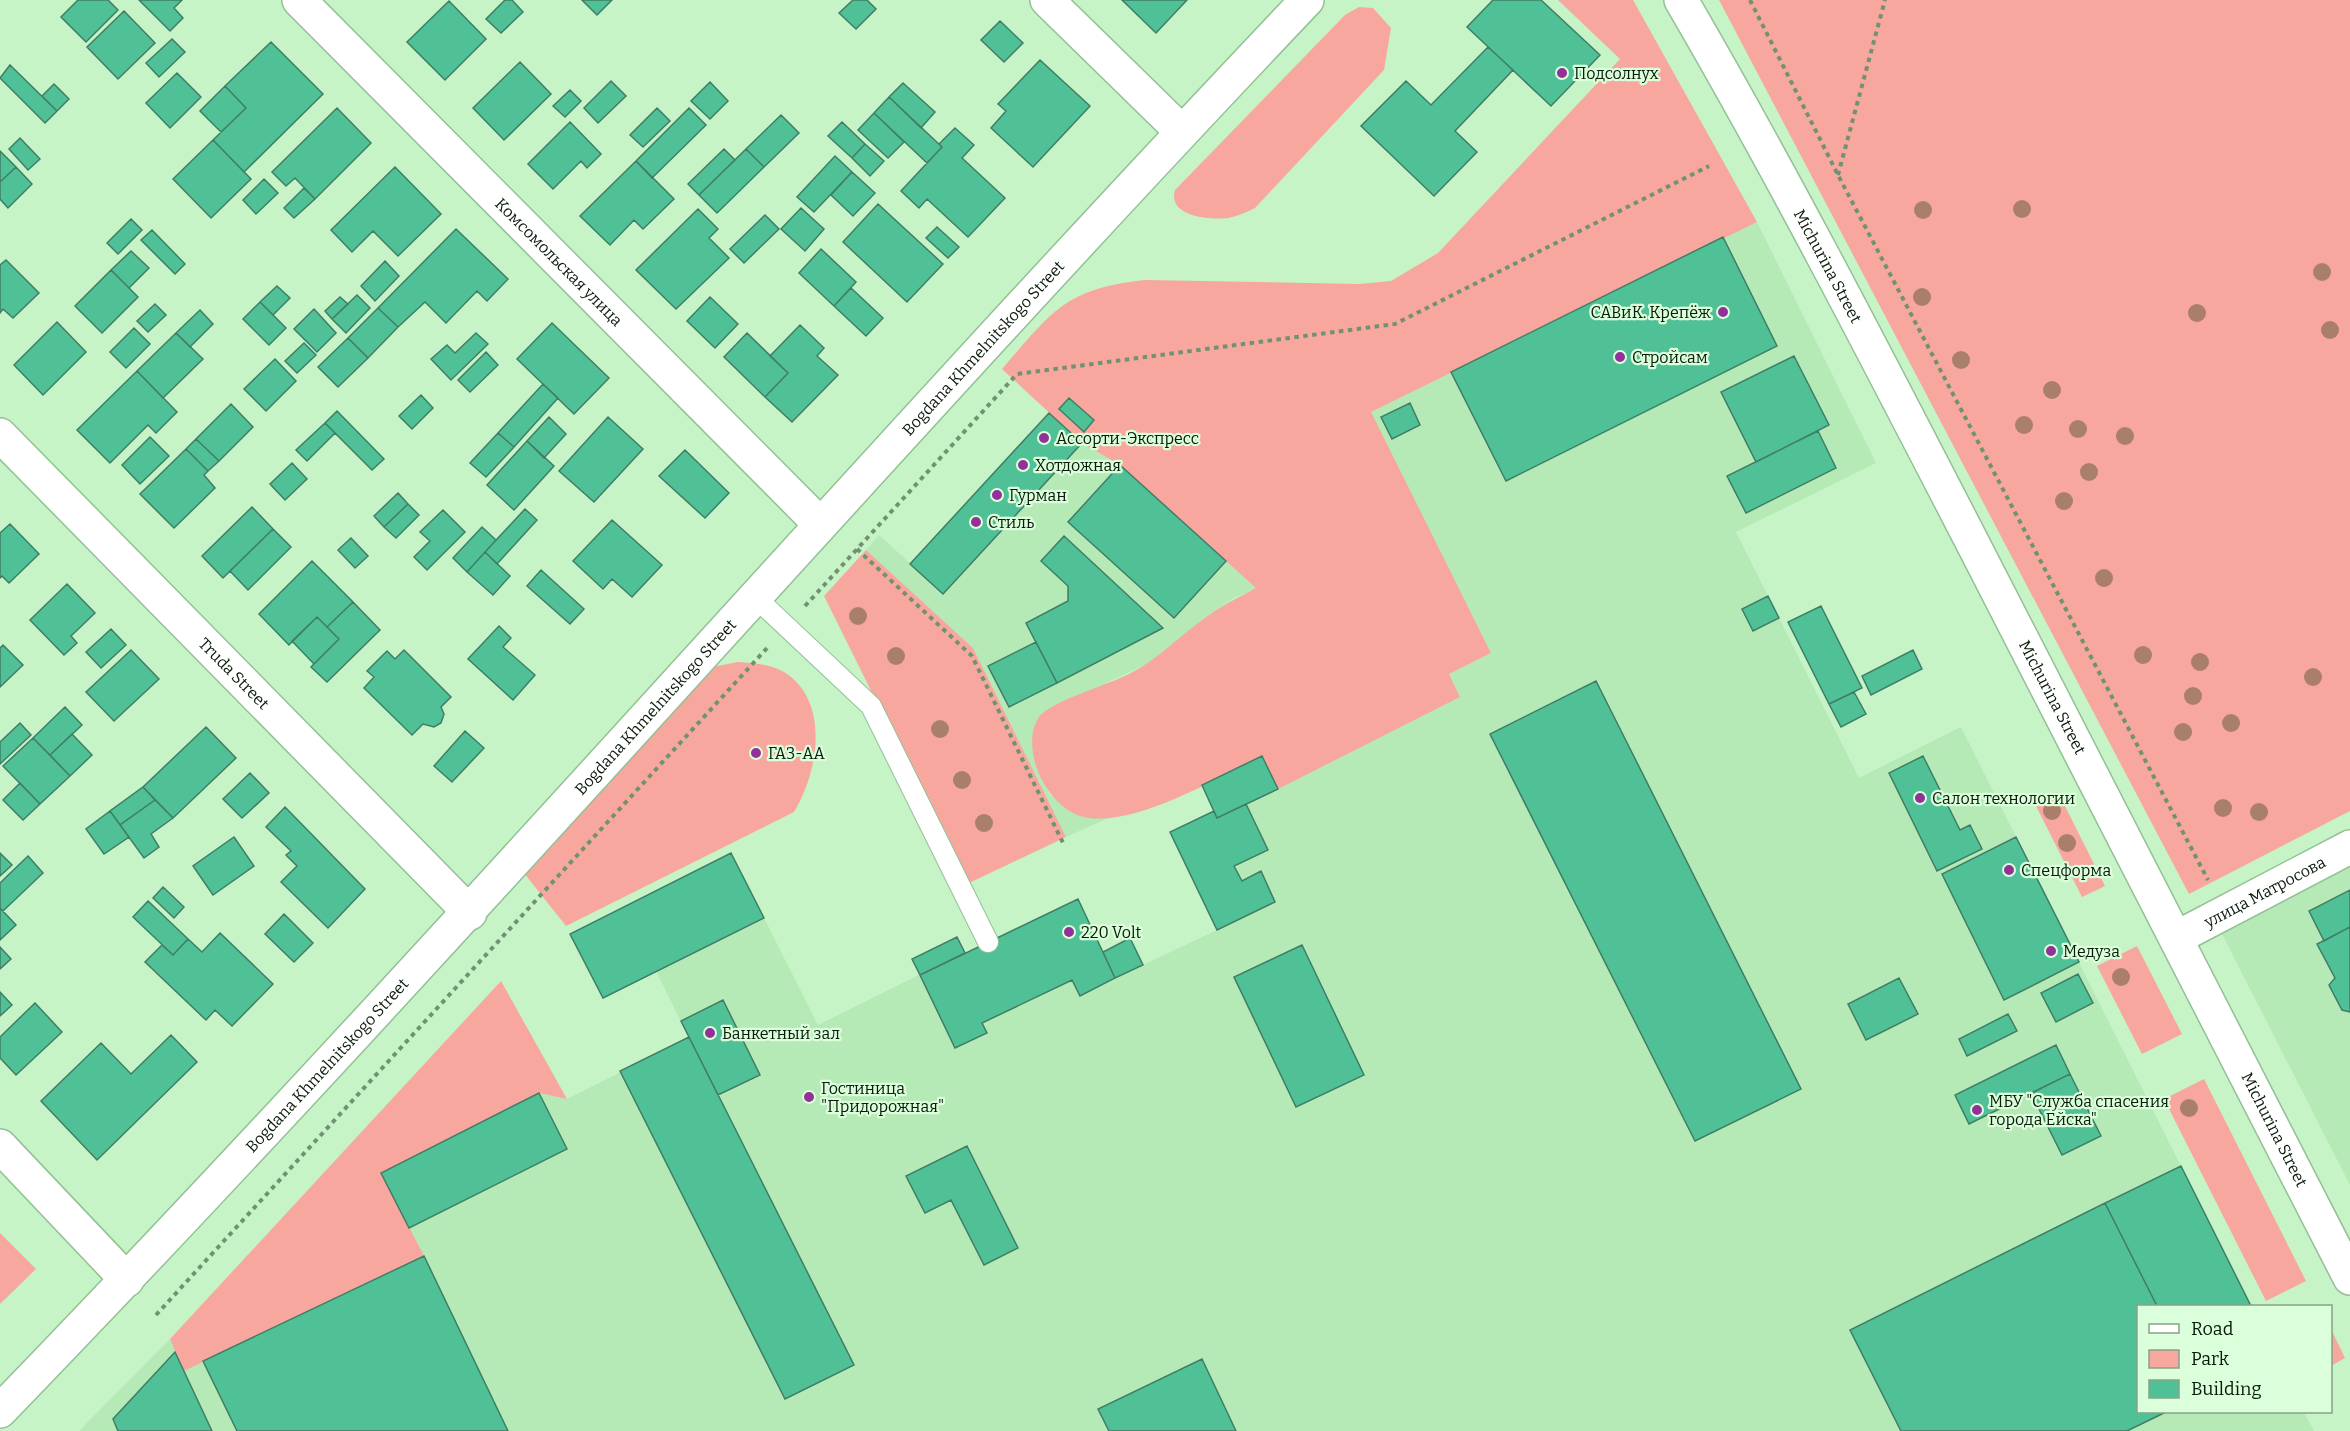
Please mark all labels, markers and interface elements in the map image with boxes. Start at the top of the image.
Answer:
place label: Подсолнух [1574,64,1659,83]
marker: Подсолнух [1555,66,1569,80]
street label: Комсомольская улица [491,194,627,330]
street label: Michurina Street [1790,206,1866,326]
street label: Bogdana Khmelnitskogo Street [898,257,1068,439]
place label: САВиК. Крепёж [1591,303,1711,322]
marker: САВиК. Крепёж [1716,305,1730,319]
place label: Стройсам [1632,348,1708,367]
marker: Стройсам [1613,350,1627,364]
place label: Ассорти-Экспресс [1056,429,1199,448]
marker: Ассорти-Экспресс [1037,431,1051,445]
place label: Хотдожная [1035,456,1121,475]
marker: Хотдожная [1016,458,1030,472]
place label: Гурман [1009,486,1067,505]
marker: Гурман [990,488,1004,502]
place label: Стиль [988,513,1034,532]
marker: Стиль [969,515,983,529]
street label: Bogdana Khmelnitskogo Street [571,615,740,799]
street label: Truda Street [195,634,273,713]
street label: Michurina Street [2015,637,2090,758]
place label: ГАЗ-АА [768,744,826,763]
marker: ГАЗ-АА [749,746,763,760]
place label: Салон технологии [1932,789,2075,808]
marker: Салон технологии [1913,791,1927,805]
street label: улица Матросова [2200,852,2329,932]
place label: Спецформа [2021,861,2111,880]
marker: Спецформа [2002,863,2016,877]
place label: 220 Volt [1081,923,1142,942]
marker: 220 Volt [1062,925,1076,939]
place label: Медуза [2063,942,2120,961]
marker: Медуза [2044,944,2058,958]
street label: Bogdana Khmelnitskogo Street [242,974,413,1156]
place label: Банкетный зал [722,1024,840,1043]
marker: Банкетный зал [703,1026,717,1040]
street label: Michurina Street [2237,1069,2311,1190]
place label: Гостиница "Придорожная" [821,1079,944,1116]
marker: Гостиница "Придорожная" [802,1090,816,1104]
place label: МБУ "Служба спасения города Ейска" [1989,1092,2169,1129]
marker: МБУ "Служба спасения города Ейска" [1970,1103,1984,1117]
legend [2137,1305,2332,1413]
text: Road [2191,1318,2234,1340]
text: Park [2191,1348,2230,1370]
text: Building [2191,1378,2262,1400]

